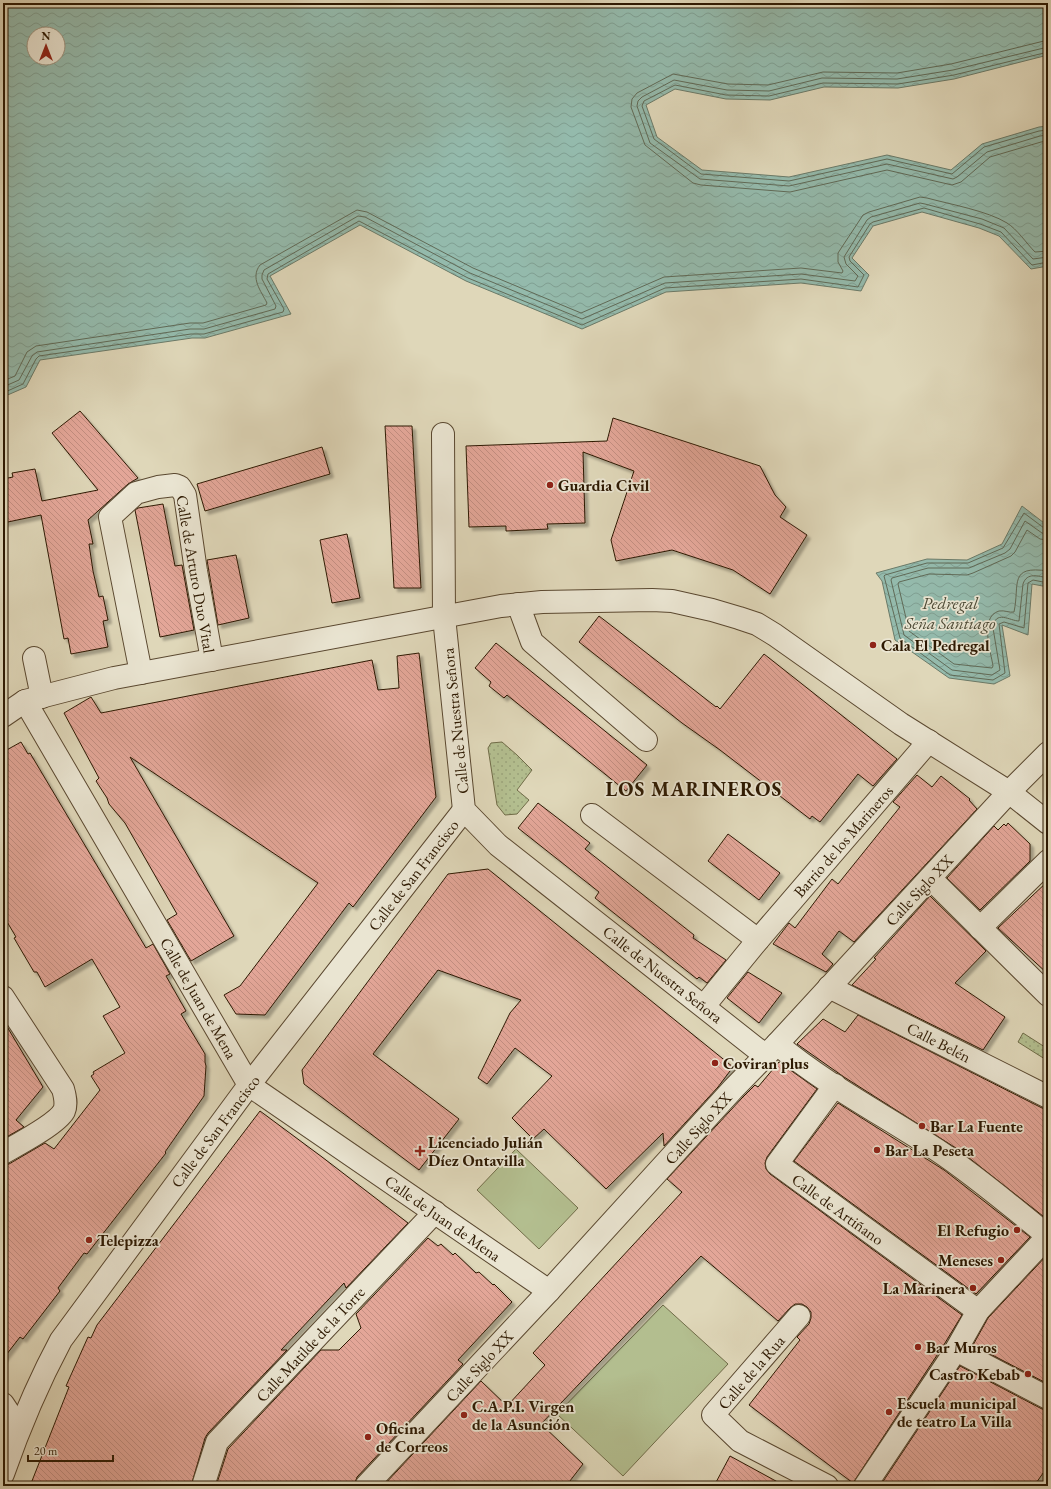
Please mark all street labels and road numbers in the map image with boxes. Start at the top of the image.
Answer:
street label: Calle de Arturo Duo Vital [171,494,220,655]
street label: Calle de Nuestra Señora [437,646,474,795]
street label: Barrio de los Marineros [789,781,898,902]
street label: Calle de San Francisco [363,815,464,935]
street label: Calle Siglo XX [881,849,958,931]
street label: Calle de Nuestra Señora [598,921,727,1028]
street label: Calle de Juan de Mena [155,934,242,1063]
street label: Calle Belén [903,1017,975,1068]
street label: Calle de San Francisco [166,1071,265,1192]
street label: Calle Siglo XX [660,1087,737,1169]
street label: Calle de Artiñano [787,1169,888,1250]
street label: Calle de Juan de Mena [381,1171,505,1267]
street label: Calle Matilde de la Torre [251,1282,369,1407]
street label: Calle Siglo XX [441,1325,518,1407]
street label: Calle de la Rua [713,1330,790,1414]

